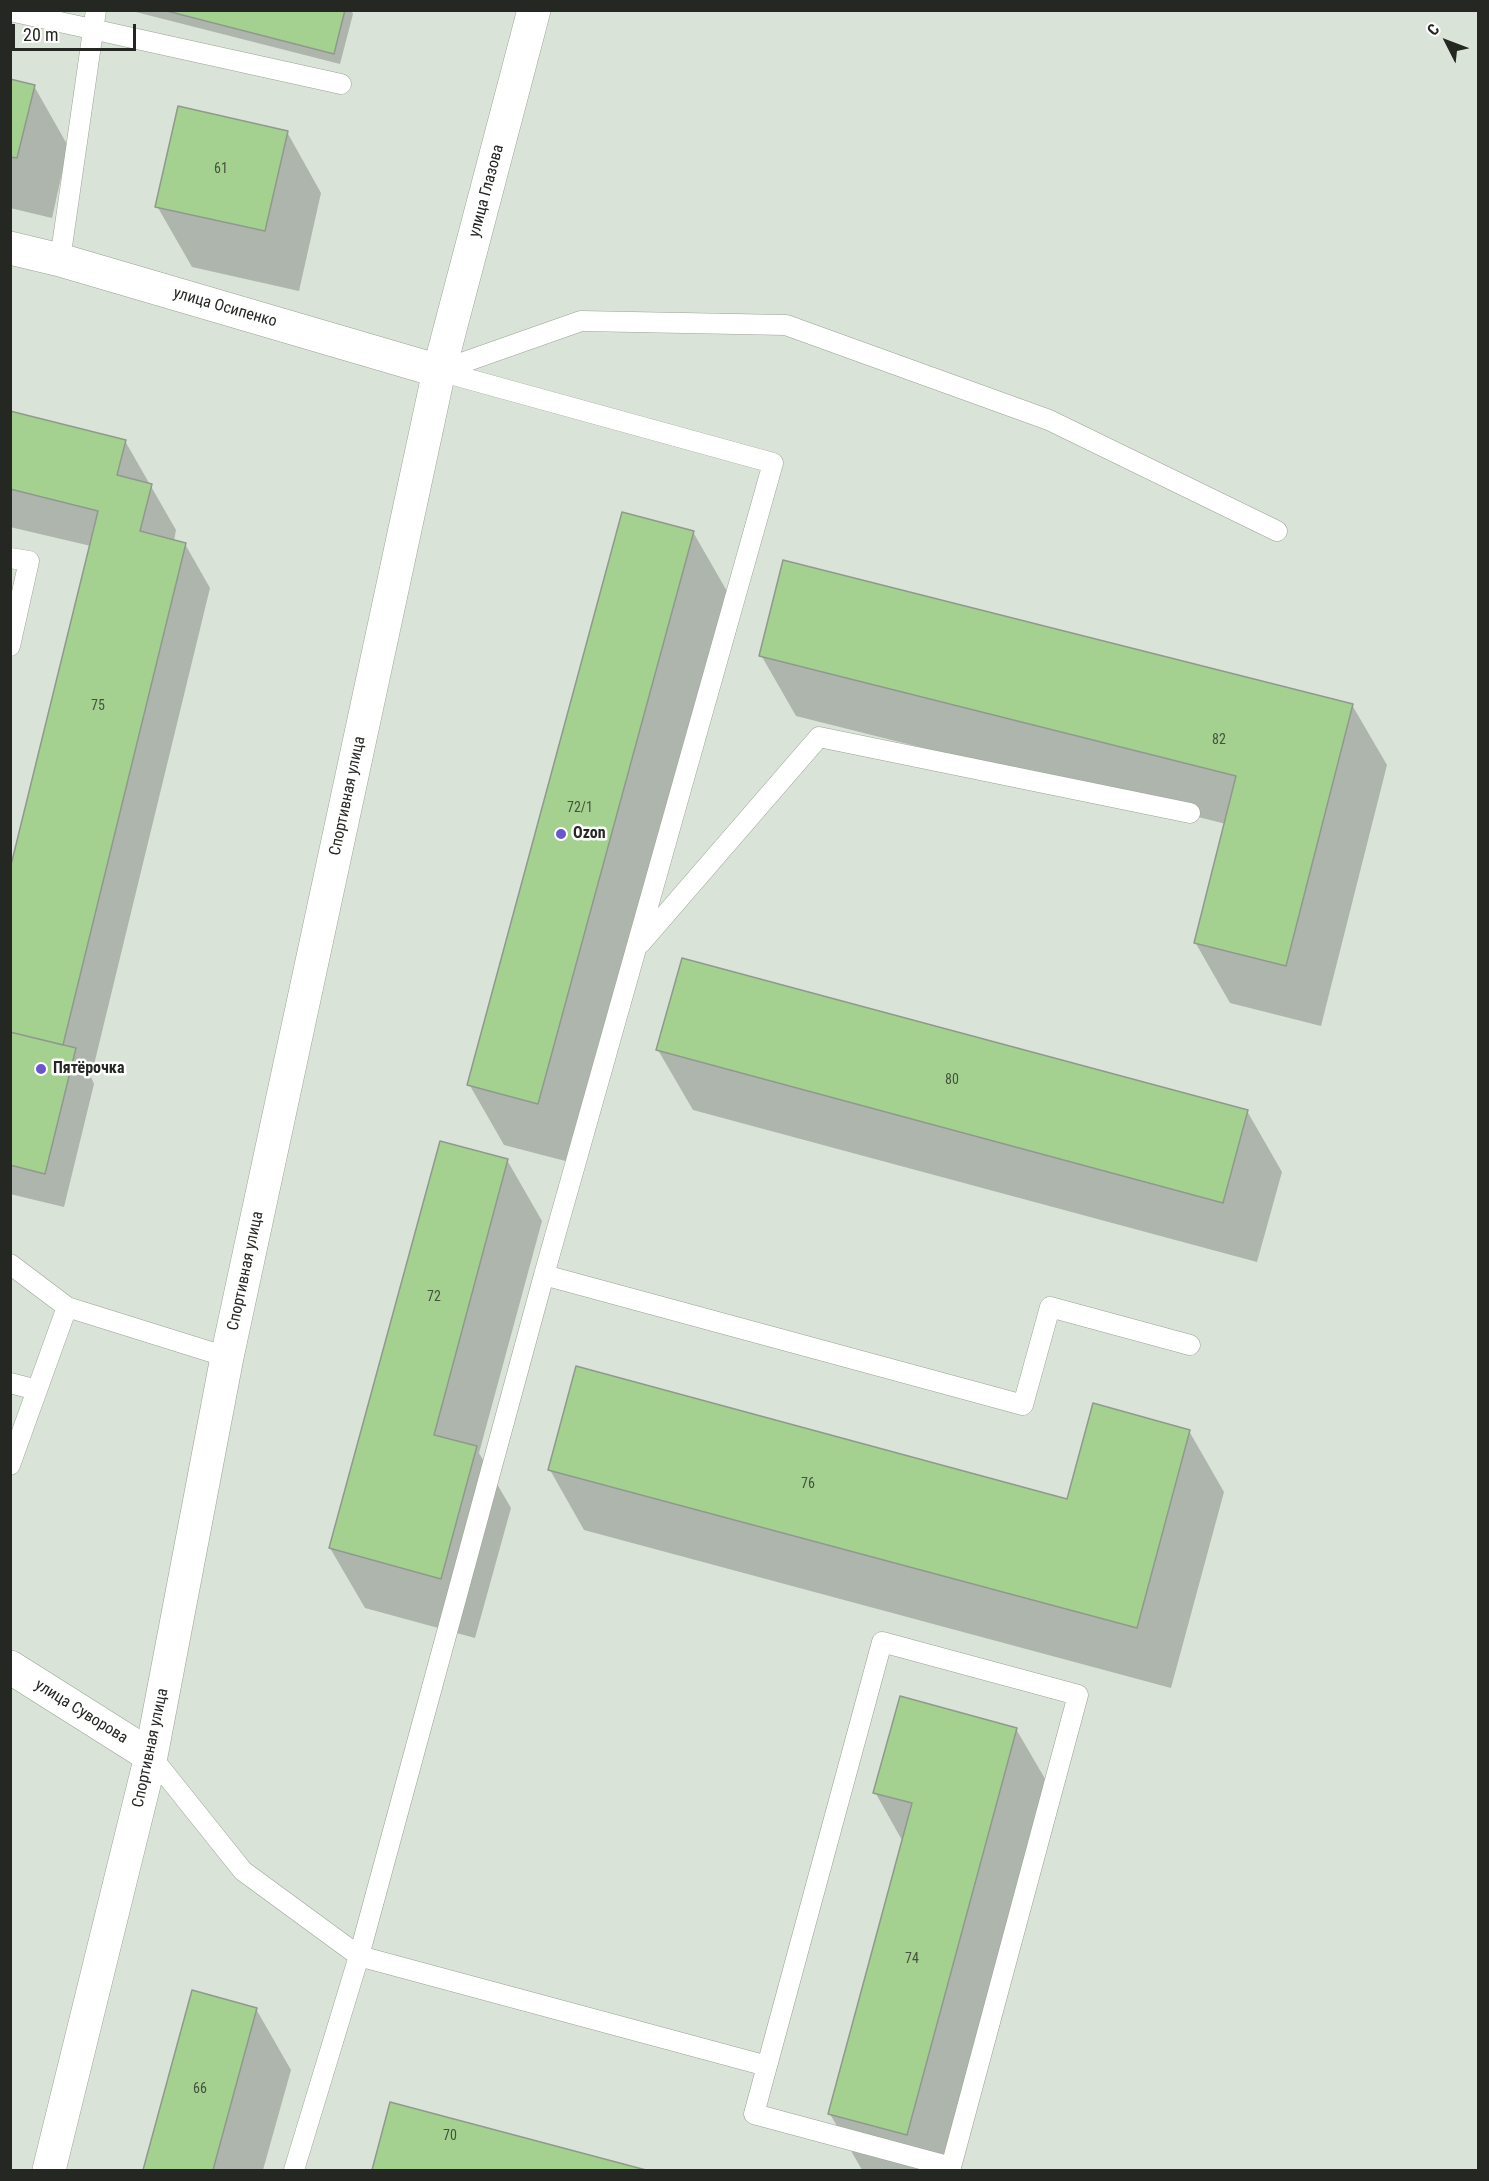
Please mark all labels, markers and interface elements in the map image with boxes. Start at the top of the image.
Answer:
scale bar [15,12,140,50]
north arrow [1417,12,1477,72]
text: С [1423,20,1443,39]
text: 20 m [23,24,58,45]
street label: улица Глазова [465,143,509,239]
house number: 61 [214,161,228,177]
street label: улица Осипенко [171,284,279,332]
house number: 75 [91,698,105,714]
house number: 82 [1212,732,1226,748]
street label: Спортивная улица [326,735,370,857]
house number: 72/1 [567,800,593,816]
place label: Ozon [573,824,606,844]
marker: Ozon [554,827,568,841]
place label: Пятёрочка [53,1059,124,1079]
marker: Пятёрочка [34,1062,48,1076]
house number: 80 [945,1072,959,1088]
street label: Спортивная улица [224,1210,268,1332]
house number: 72 [427,1289,441,1305]
house number: 76 [801,1476,815,1492]
street label: улица Суворова [31,1676,131,1748]
street label: Спортивная улица [129,1687,173,1809]
house number: 74 [905,1951,919,1967]
house number: 66 [193,2081,207,2097]
house number: 70 [443,2128,457,2144]

